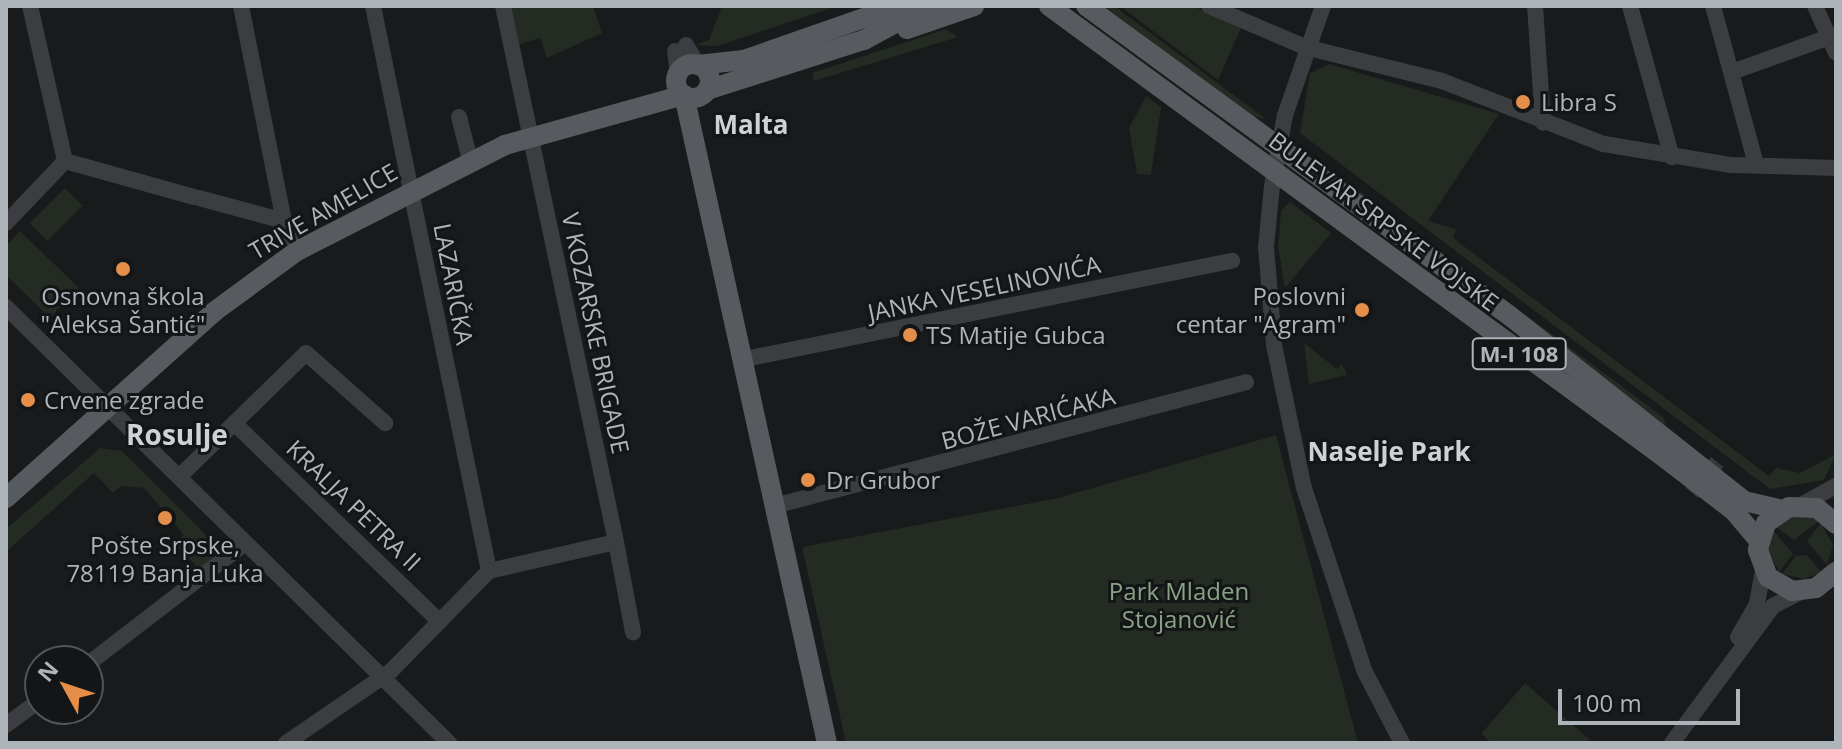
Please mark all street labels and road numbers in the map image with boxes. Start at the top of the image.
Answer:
street label: BULEVAR SRPSKE VOJSKE [1264,125,1504,317]
street label: TRIVE AMELICE [244,157,402,265]
street label: V KOZARSKE BRIGADE [556,210,636,456]
street label: LAZARIČKA [428,221,480,347]
street label: JANKA VESELINOVIĆA [865,249,1103,327]
road number: M-I 108 [1471,336,1567,372]
street label: BOŽE VARIĆAKA [938,381,1118,455]
street label: KRALJA PETRA II [281,434,427,576]

